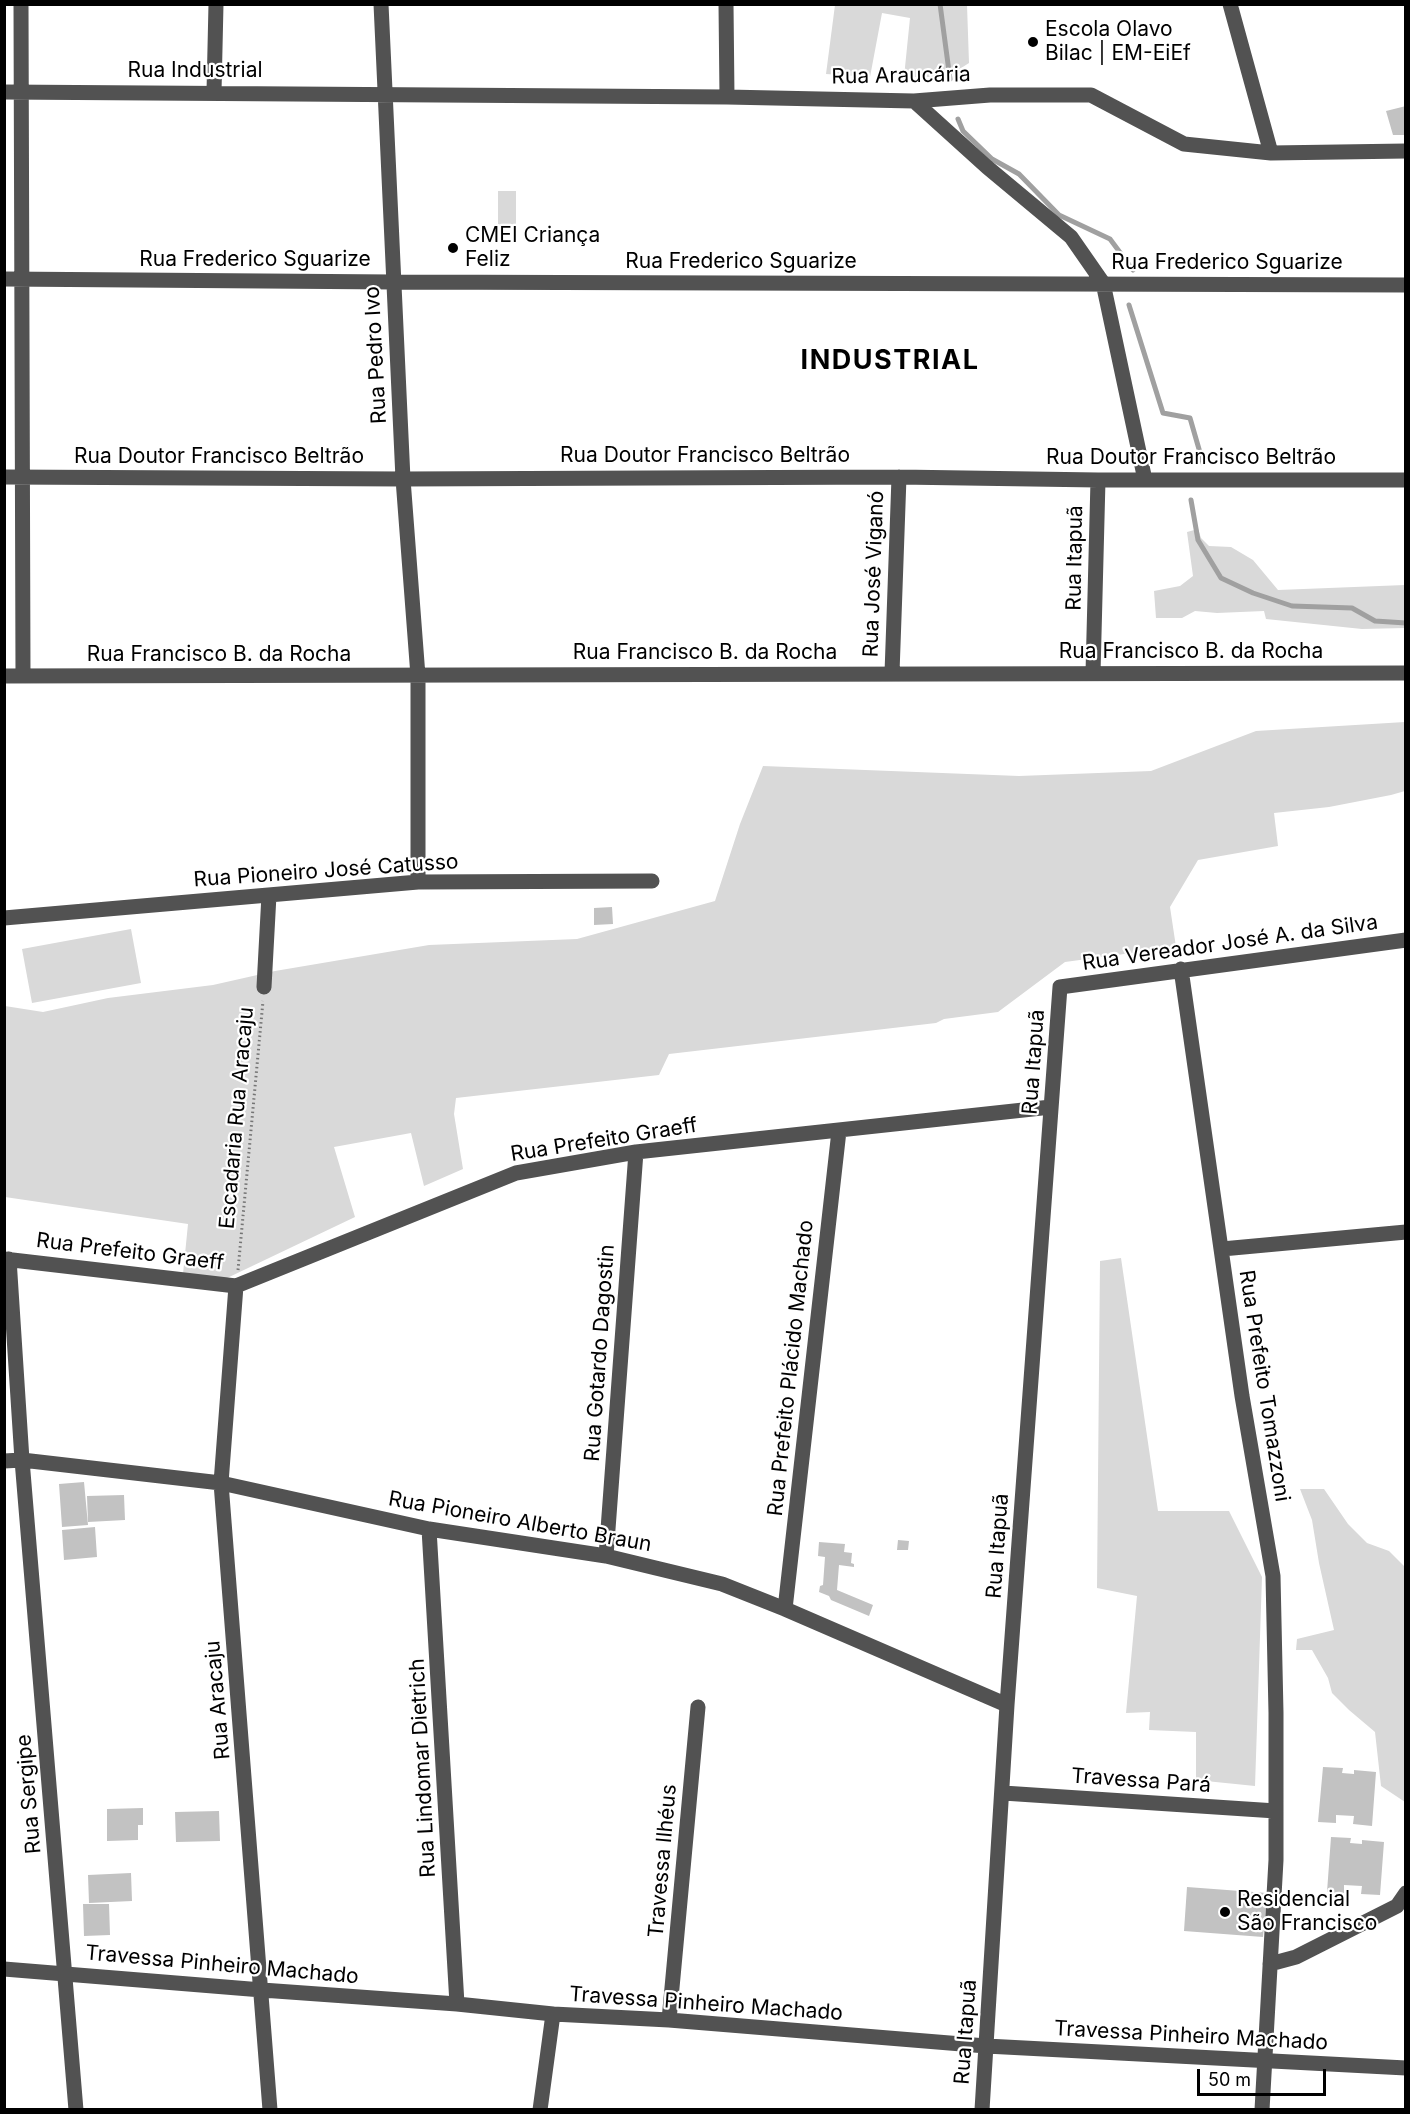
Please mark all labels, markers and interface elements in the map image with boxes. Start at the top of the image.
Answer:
place label: Escola Olavo Bilac | EM-EiEf [1045,17,1191,67]
marker: Escola Olavo Bilac | EM-EiEf [1026,35,1040,49]
street label: Rua Industrial [127,58,263,84]
street label: Rua Araucária [831,62,971,90]
place label: CMEI Criança Feliz [465,223,600,273]
marker: CMEI Criança Feliz [446,241,460,255]
street label: Rua Frederico Sguarize [139,247,371,273]
street label: Rua Frederico Sguarize [625,249,857,275]
street label: Rua Frederico Sguarize [1111,250,1343,276]
street label: Rua Pedro Ivo [360,286,392,424]
district label: INDUSTRIAL [801,345,979,377]
street label: Rua Doutor Francisco Beltrão [560,443,850,469]
street label: Rua Doutor Francisco Beltrão [74,444,364,470]
street label: Rua Doutor Francisco Beltrão [1046,445,1336,471]
street label: Rua José Viganó [858,490,890,658]
street label: Rua Itapuã [1061,505,1089,611]
street label: Rua Francisco B. da Rocha [1059,639,1323,665]
street label: Rua Francisco B. da Rocha [573,640,837,666]
street label: Rua Francisco B. da Rocha [87,642,351,668]
street label: Rua Pioneiro José Catusso [193,849,459,893]
street label: Rua Vereador José A. da Silva [1080,910,1380,976]
street label: Escadaria Rua Aracaju [215,1006,259,1230]
street label: Rua Itapuã [1018,1009,1050,1115]
street label: Rua Prefeito Graeff [509,1113,699,1167]
street label: Rua Prefeito Plácido Machado [763,1219,819,1517]
street label: Rua Prefeito Graeff [35,1228,225,1276]
street label: Rua Gotardo Dagostin [580,1244,620,1462]
street label: Rua Prefeito Tomazzoni [1233,1268,1295,1504]
street label: Rua Pioneiro Alberto Braun [386,1486,654,1558]
street label: Rua Itapuã [982,1493,1014,1599]
street label: Rua Aracaju [200,1639,236,1761]
street label: Rua Lindomar Dietrich [405,1658,441,1878]
street label: Rua Sergipe [11,1733,47,1855]
street label: Travessa Pará [1070,1764,1212,1798]
street label: Travessa Ilhéus [644,1783,682,1939]
place label: Residencial São Francisco [1237,1887,1377,1937]
marker: Residencial São Francisco [1218,1905,1232,1919]
street label: Travessa Pinheiro Machado [84,1940,360,1990]
street label: Rua Itapuã [950,1979,982,2085]
street label: Travessa Pinheiro Machado [568,1982,844,2026]
street label: Travessa Pinheiro Machado [1053,2016,1329,2056]
scale bar [1200,2057,1329,2095]
text: 50 m [1208,2069,1251,2090]

